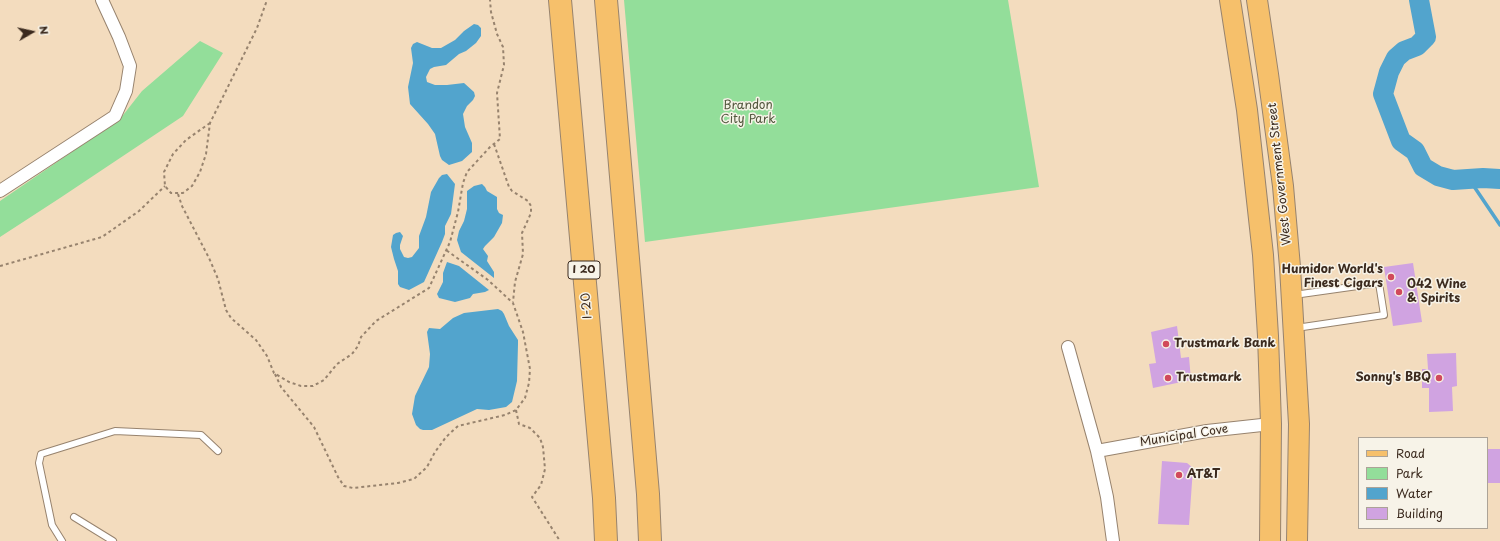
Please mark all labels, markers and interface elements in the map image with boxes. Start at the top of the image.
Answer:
north arrow [12,12,52,52]
text: N [35,24,53,36]
park label: Brandon City Park [721,99,775,127]
street label: West Government Street [1265,102,1295,246]
road number: I 20 [568,261,600,279]
place label: Humidor World's Finest Cigars [1282,263,1383,291]
marker: Humidor World's Finest Cigars [1386,272,1396,282]
place label: 042 Wine & Spirits [1407,278,1467,306]
marker: 042 Wine & Spirits [1394,287,1404,297]
street label: I-20 [579,292,595,320]
place label: Trustmark Bank [1174,337,1275,351]
marker: Trustmark Bank [1161,339,1171,349]
place label: Trustmark [1176,371,1242,385]
place label: Sonny's BBQ [1355,371,1431,385]
marker: Trustmark [1163,373,1173,383]
marker: Sonny's BBQ [1434,373,1444,383]
street label: Municipal Cove [1139,422,1229,450]
legend [1358,437,1488,529]
text: Road [1396,444,1425,462]
text: Park [1396,464,1423,482]
place label: AT&T [1187,468,1220,482]
marker: AT&T [1174,470,1184,480]
text: Water [1396,484,1432,502]
text: Building [1396,504,1443,522]

